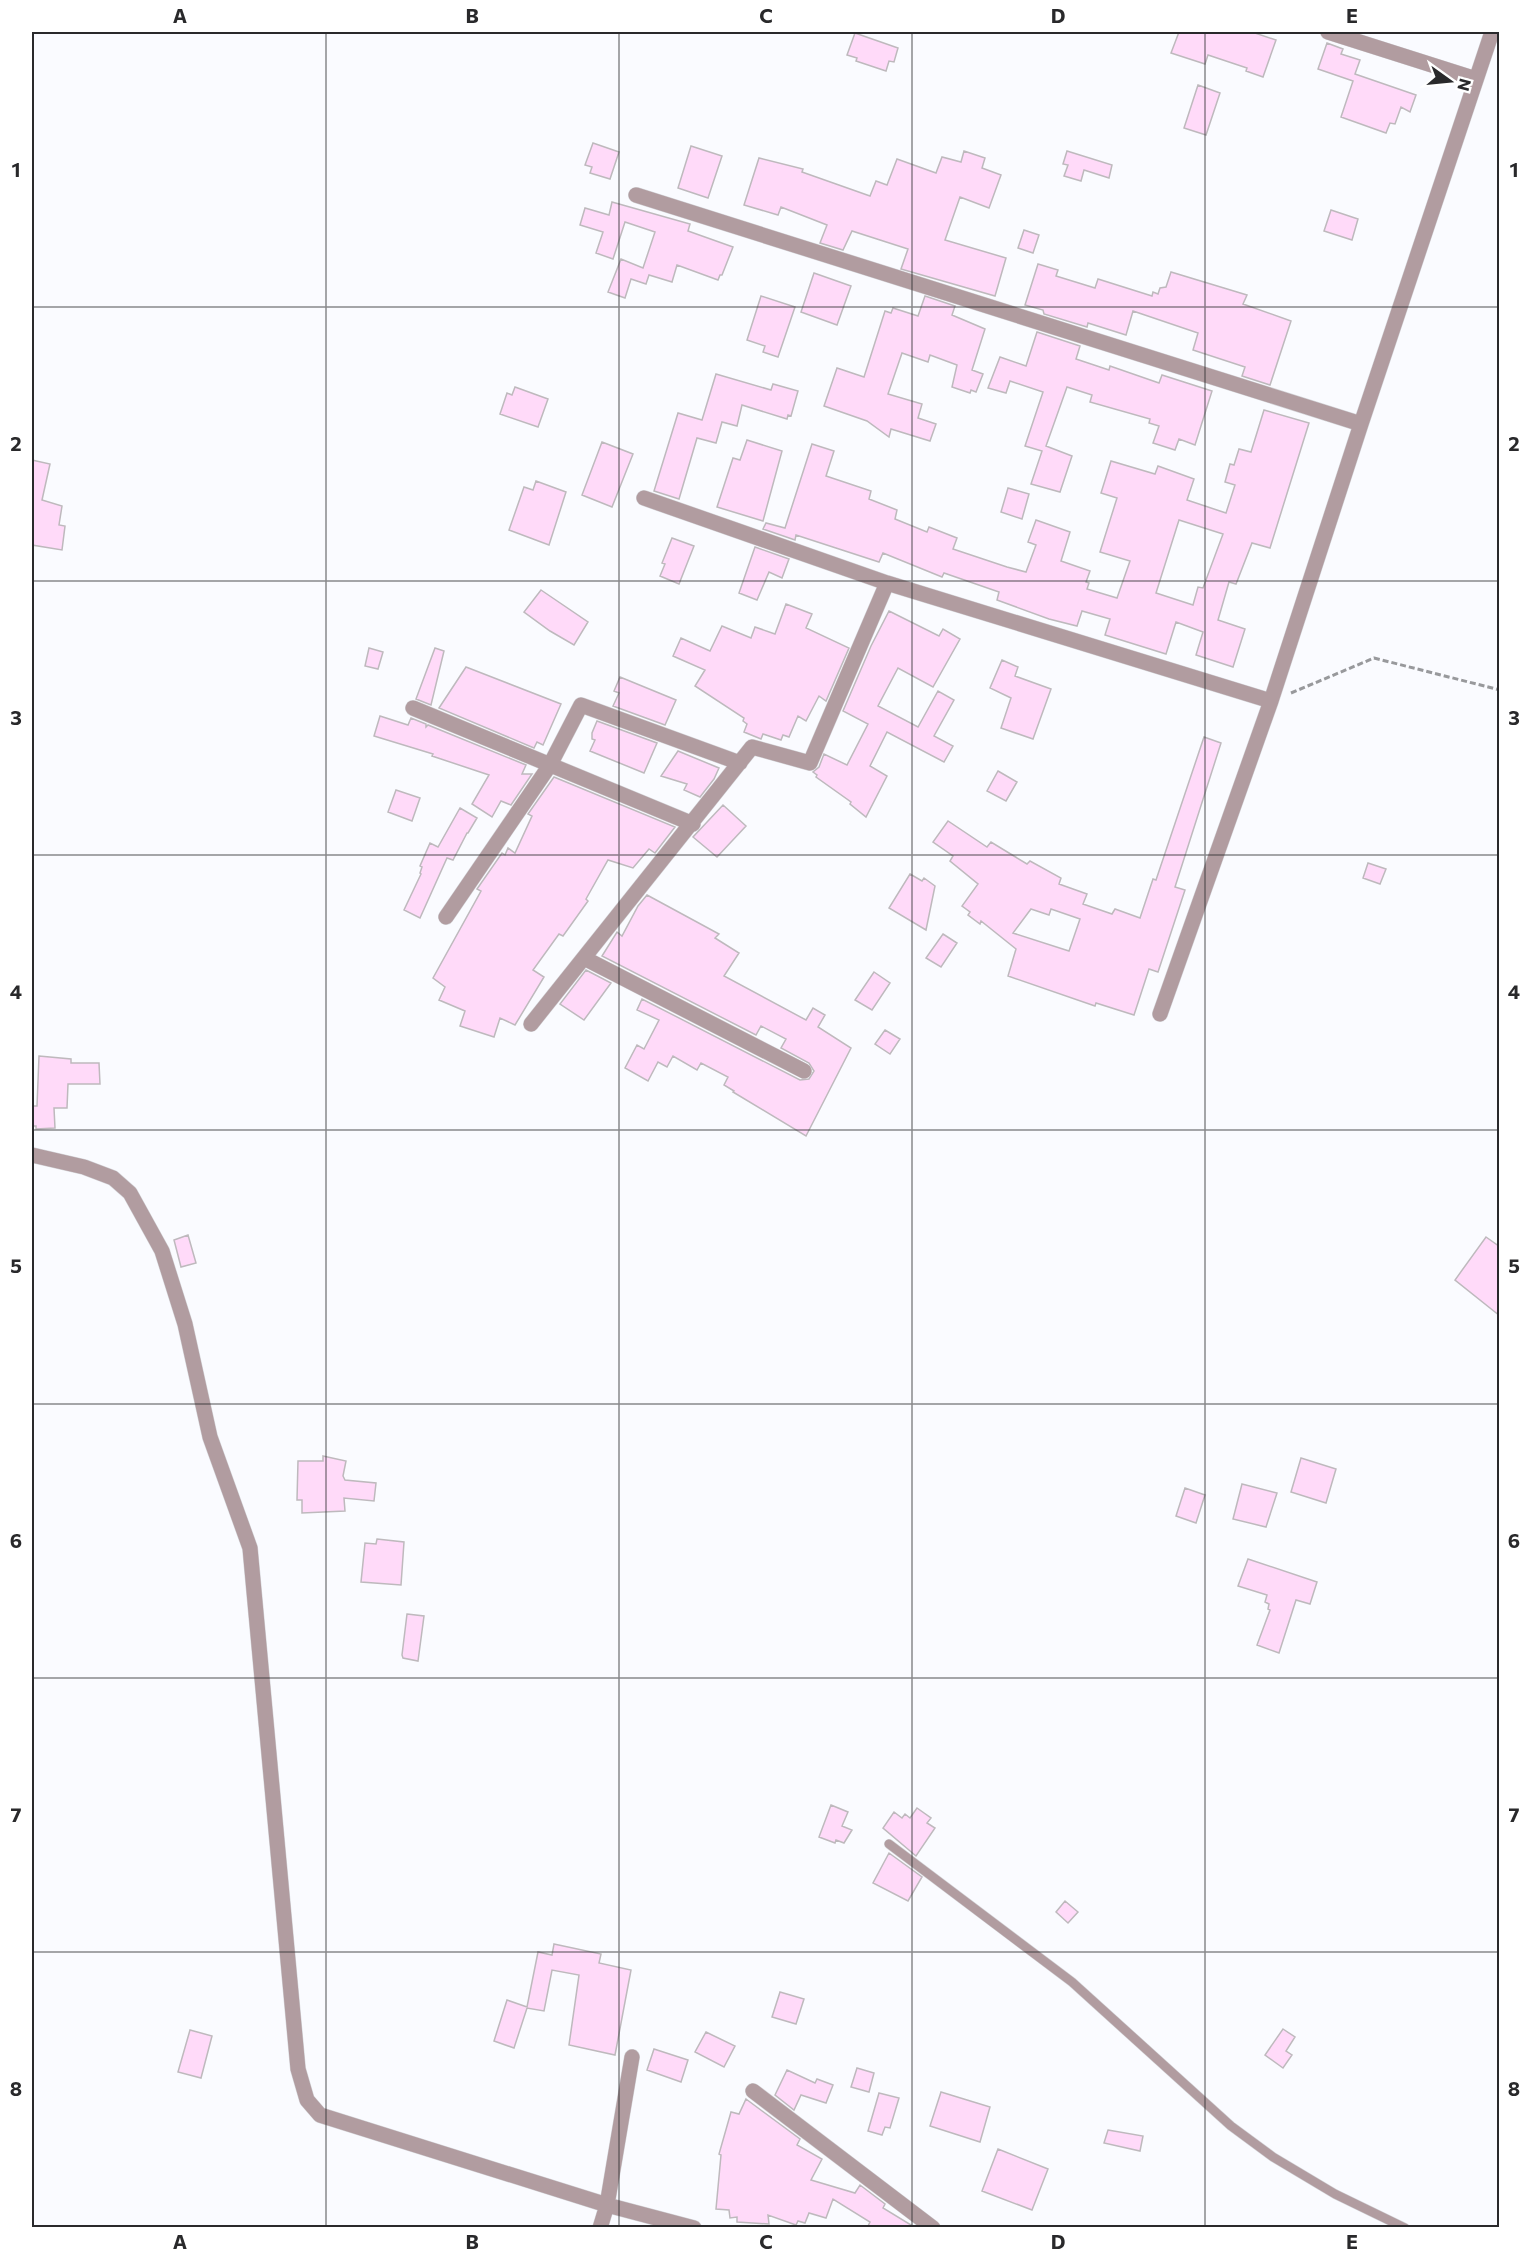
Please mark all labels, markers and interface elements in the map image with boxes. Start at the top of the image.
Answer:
text: A [173,3,187,27]
text: B [465,3,479,27]
text: C [759,3,773,27]
text: D [1051,3,1065,27]
text: E [1346,3,1358,27]
north arrow [1420,51,1480,111]
text: N [1454,77,1476,93]
text: 1 [11,157,21,181]
text: 1 [1509,157,1519,181]
text: 2 [10,431,22,455]
text: 2 [1508,431,1520,455]
text: 3 [10,705,22,729]
text: 3 [1508,705,1520,729]
text: 4 [10,979,22,1003]
text: 4 [1508,979,1520,1003]
text: 5 [10,1253,22,1277]
text: 5 [1508,1253,1520,1277]
text: 6 [10,1528,22,1552]
text: 6 [1508,1528,1520,1552]
text: 7 [11,1802,22,1826]
text: 7 [1509,1802,1520,1826]
text: 8 [10,2076,22,2100]
text: 8 [1508,2076,1520,2100]
text: A [173,2229,187,2253]
text: B [465,2229,479,2253]
text: C [759,2229,773,2253]
text: D [1051,2229,1065,2253]
text: E [1346,2229,1358,2253]

